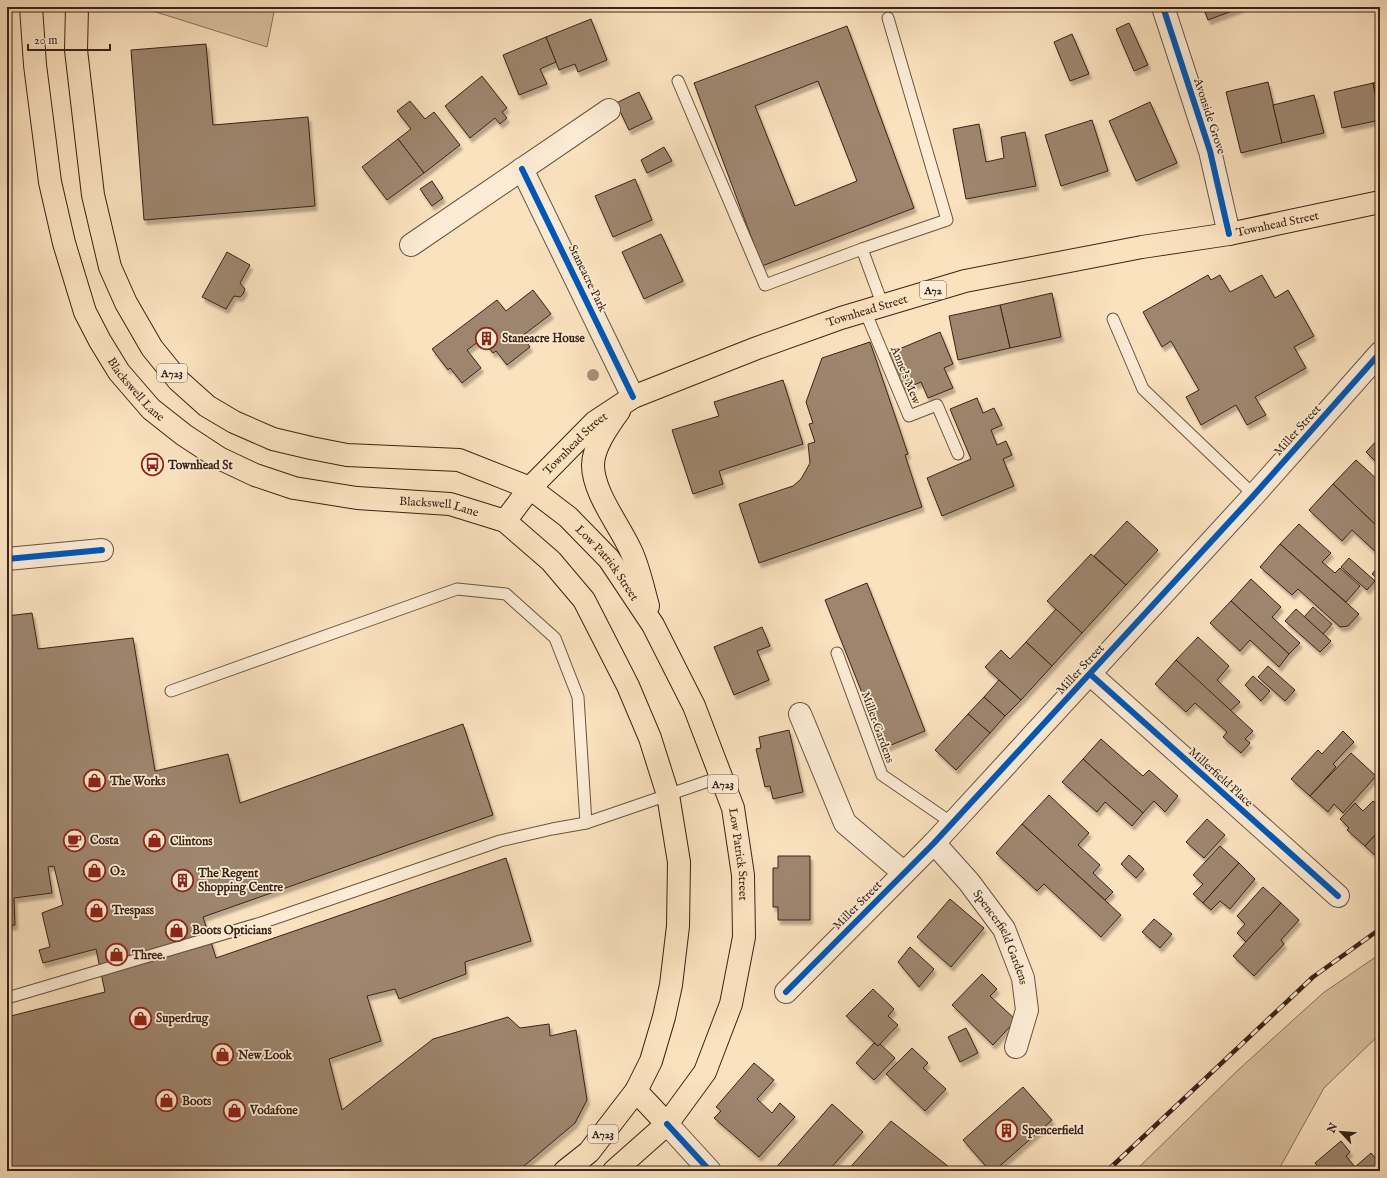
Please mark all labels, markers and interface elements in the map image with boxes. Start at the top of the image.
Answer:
scale bar [28,26,110,52]
text: 20 m [34,33,57,48]
street label: Avonside Grove [1190,75,1229,156]
street label: Townhead Street [1235,208,1320,240]
street label: Staneacre Park [565,242,611,315]
road number: A72 [920,281,946,299]
street label: Townhead Street [824,292,909,331]
building icon: Staneacre House [473,325,499,351]
place label: Staneacre House [502,331,585,346]
street label: Anne's Mew [887,343,924,407]
street label: Blackswell Lane [104,355,168,425]
road number: A723 [157,364,187,382]
street label: Miller Street [1271,402,1324,459]
street label: Townhead Street [540,409,610,478]
bus stop icon: Townhead St [140,452,166,478]
place label: Townhead St [167,458,233,473]
street label: Blackswell Lane [399,494,481,521]
street label: Low Patrick Street [572,522,642,604]
street label: Miller Street [1053,641,1107,698]
street label: Miller Gardens [858,689,897,765]
street label: Millerfield Place [1185,744,1256,811]
shop icon: The Works [81,768,107,794]
place label: The Works [109,774,166,789]
road number: A723 [708,775,738,793]
street label: Low Patrick Street [725,807,750,901]
cafe icon: Costa [61,827,87,853]
shop icon: Clintons [141,828,167,854]
place label: Costa [90,833,119,848]
place label: Clintons [170,834,213,849]
shop icon: O2 [82,858,108,884]
place label: O2 [110,864,126,879]
place label: The Regent Shopping Centre [197,866,284,896]
building icon: The Regent Shopping Centre [170,867,196,893]
street label: Miller Street [830,878,885,933]
street label: Spencerfield Gardens [969,887,1031,985]
shop icon: Trespass [84,897,110,923]
place label: Trespass [111,903,155,919]
shop icon: Boots Opticians [164,917,190,943]
place label: Boots Opticians [192,923,273,939]
shop icon: Three. [104,942,130,968]
place label: Three. [131,948,166,963]
shop icon: Superdrug [127,1005,153,1031]
place label: Superdrug [156,1011,209,1027]
shop icon: New Look [210,1042,236,1068]
place label: New Look [237,1048,293,1063]
shop icon: Boots [153,1088,179,1114]
place label: Boots [182,1094,212,1109]
shop icon: Vodafone [222,1097,248,1123]
place label: Vodafone [249,1103,298,1118]
north arrow [1321,1112,1361,1152]
building icon: Spencerfield [994,1117,1020,1143]
text: N [1324,1120,1341,1136]
place label: Spencerfield [1022,1123,1084,1139]
road number: A723 [588,1125,618,1143]

